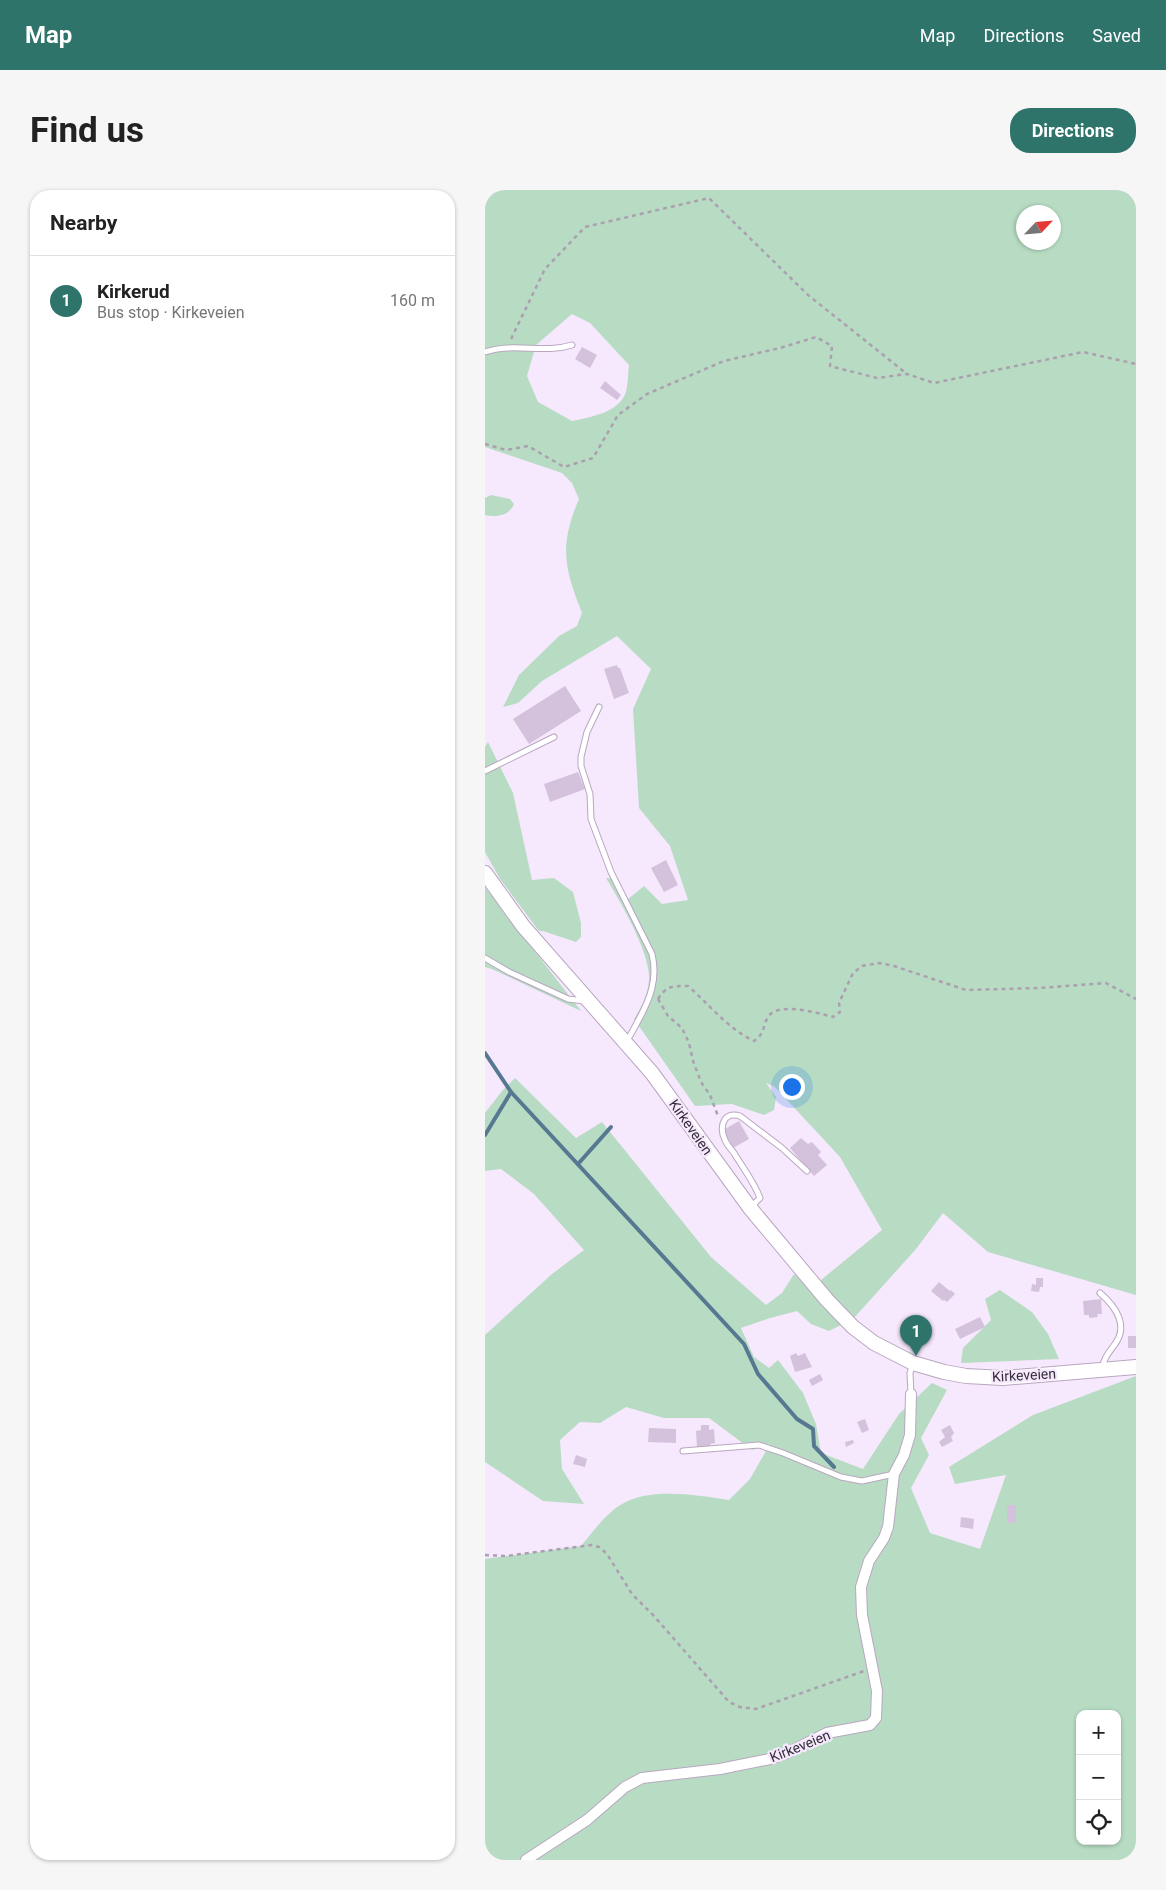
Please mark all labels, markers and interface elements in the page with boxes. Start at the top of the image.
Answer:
text: Map [25,21,72,49]
text: Map [920,25,955,46]
text: Directions [983,25,1064,46]
text: Saved [1092,25,1141,46]
button: Directions [1010,108,1136,153]
text: Find us [30,110,144,151]
north arrow [1016,205,1061,250]
text: Nearby [50,211,117,235]
text: Kirkerud [97,280,170,303]
text: 1 [61,291,71,310]
text: 160 m [390,291,435,310]
text: Bus stop · Kirkeveien [97,303,245,322]
your location [779,1074,805,1100]
street label: Kirkeveien [666,1096,716,1158]
pin: 1 [900,1315,932,1356]
street label: Kirkeveien [992,1365,1056,1385]
map controls [1076,1710,1121,1845]
button: + [1076,1710,1121,1755]
street label: Kirkeveien [767,1727,833,1765]
button: − [1076,1755,1121,1800]
button: locate [1076,1800,1121,1845]

